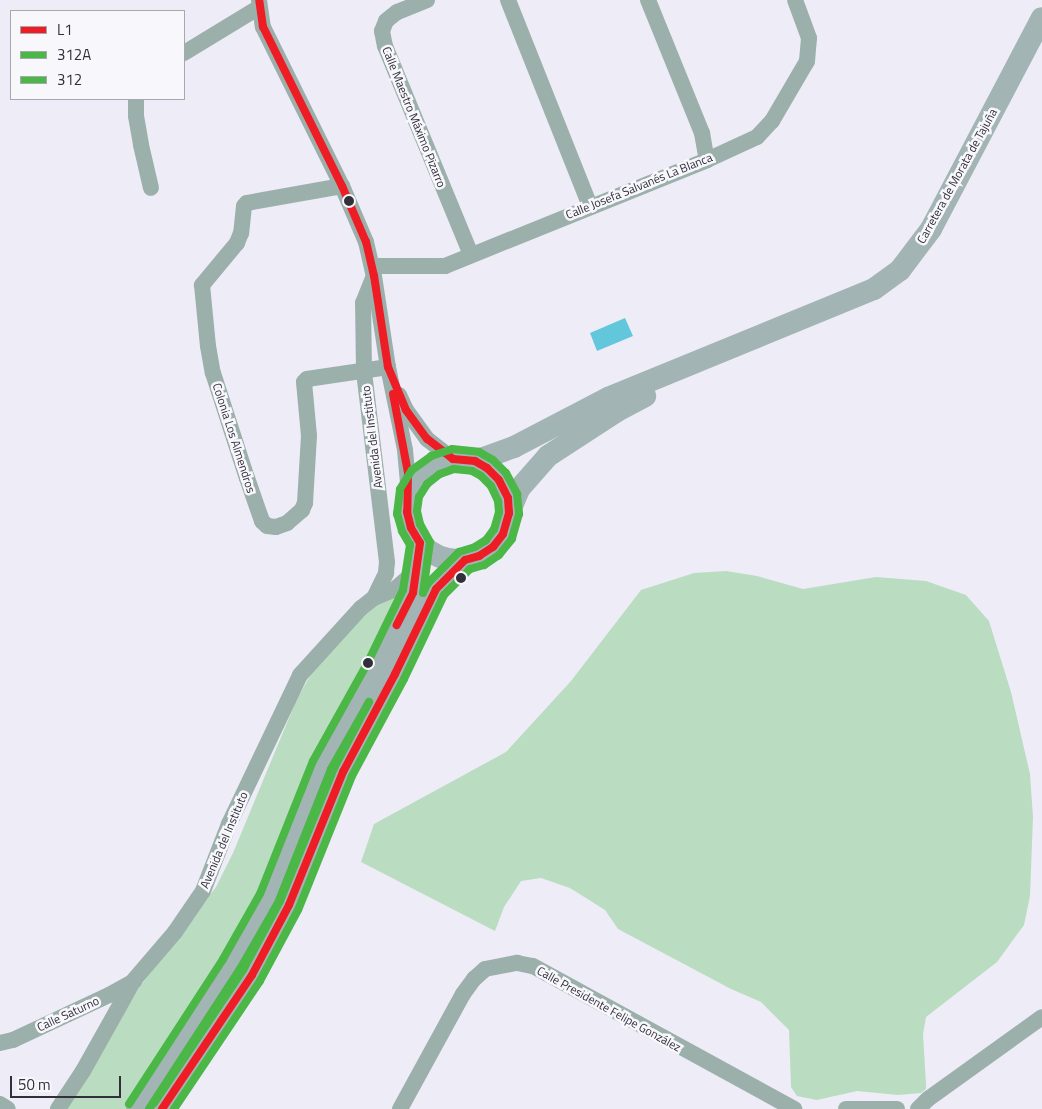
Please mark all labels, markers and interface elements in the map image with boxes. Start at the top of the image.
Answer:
legend [10,10,185,100]
text: L1 [57,18,73,41]
text: 312A [57,43,91,66]
street label: Calle Maestro Máximo Pizarro [379,44,449,190]
text: 312 [57,68,82,91]
street label: Carretera de Morata de Tajuña [914,106,1000,246]
street label: Calle Josefa Salvanés La Blanca [564,150,714,222]
unlabelled marker [344,196,354,206]
street label: Colonia Los Almendros [209,381,259,495]
street label: Avenida del Instituto [359,385,385,489]
unlabelled marker [456,573,466,583]
unlabelled marker [363,658,373,668]
street label: Avenida del Instituto [197,790,251,890]
street label: Calle Presidente Felipe González [534,963,684,1055]
street label: Calle Saturno [35,993,101,1035]
scale bar [12,1066,124,1098]
text: 50 m [18,1073,51,1096]

